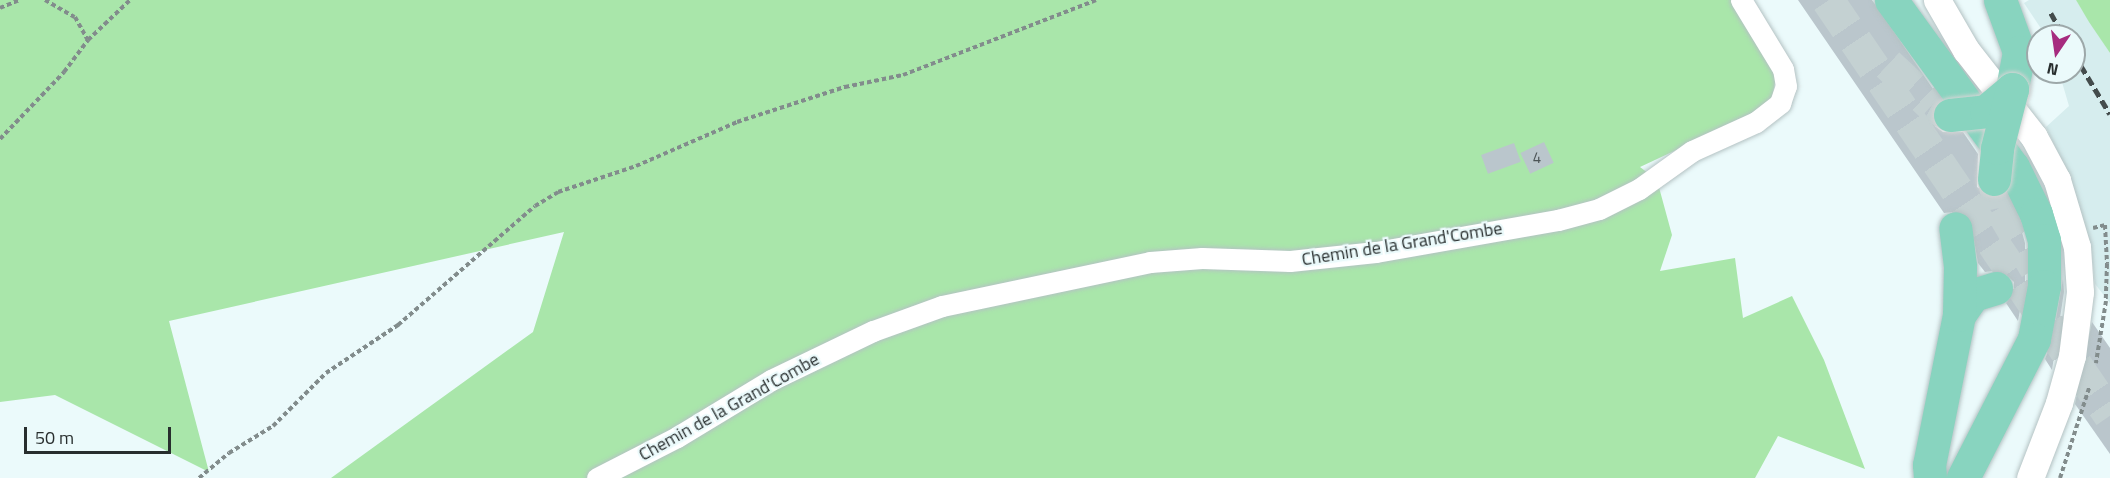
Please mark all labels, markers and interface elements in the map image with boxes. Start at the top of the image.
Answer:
north arrow [2026,24,2086,84]
text: N [2044,57,2061,83]
house number: 4 [1533,149,1541,167]
street label: Chemin de la Grand'Combe [1300,217,1504,271]
street label: Chemin de la Grand'Combe [635,348,823,466]
scale bar [27,415,174,453]
text: 50 m [35,424,74,451]

